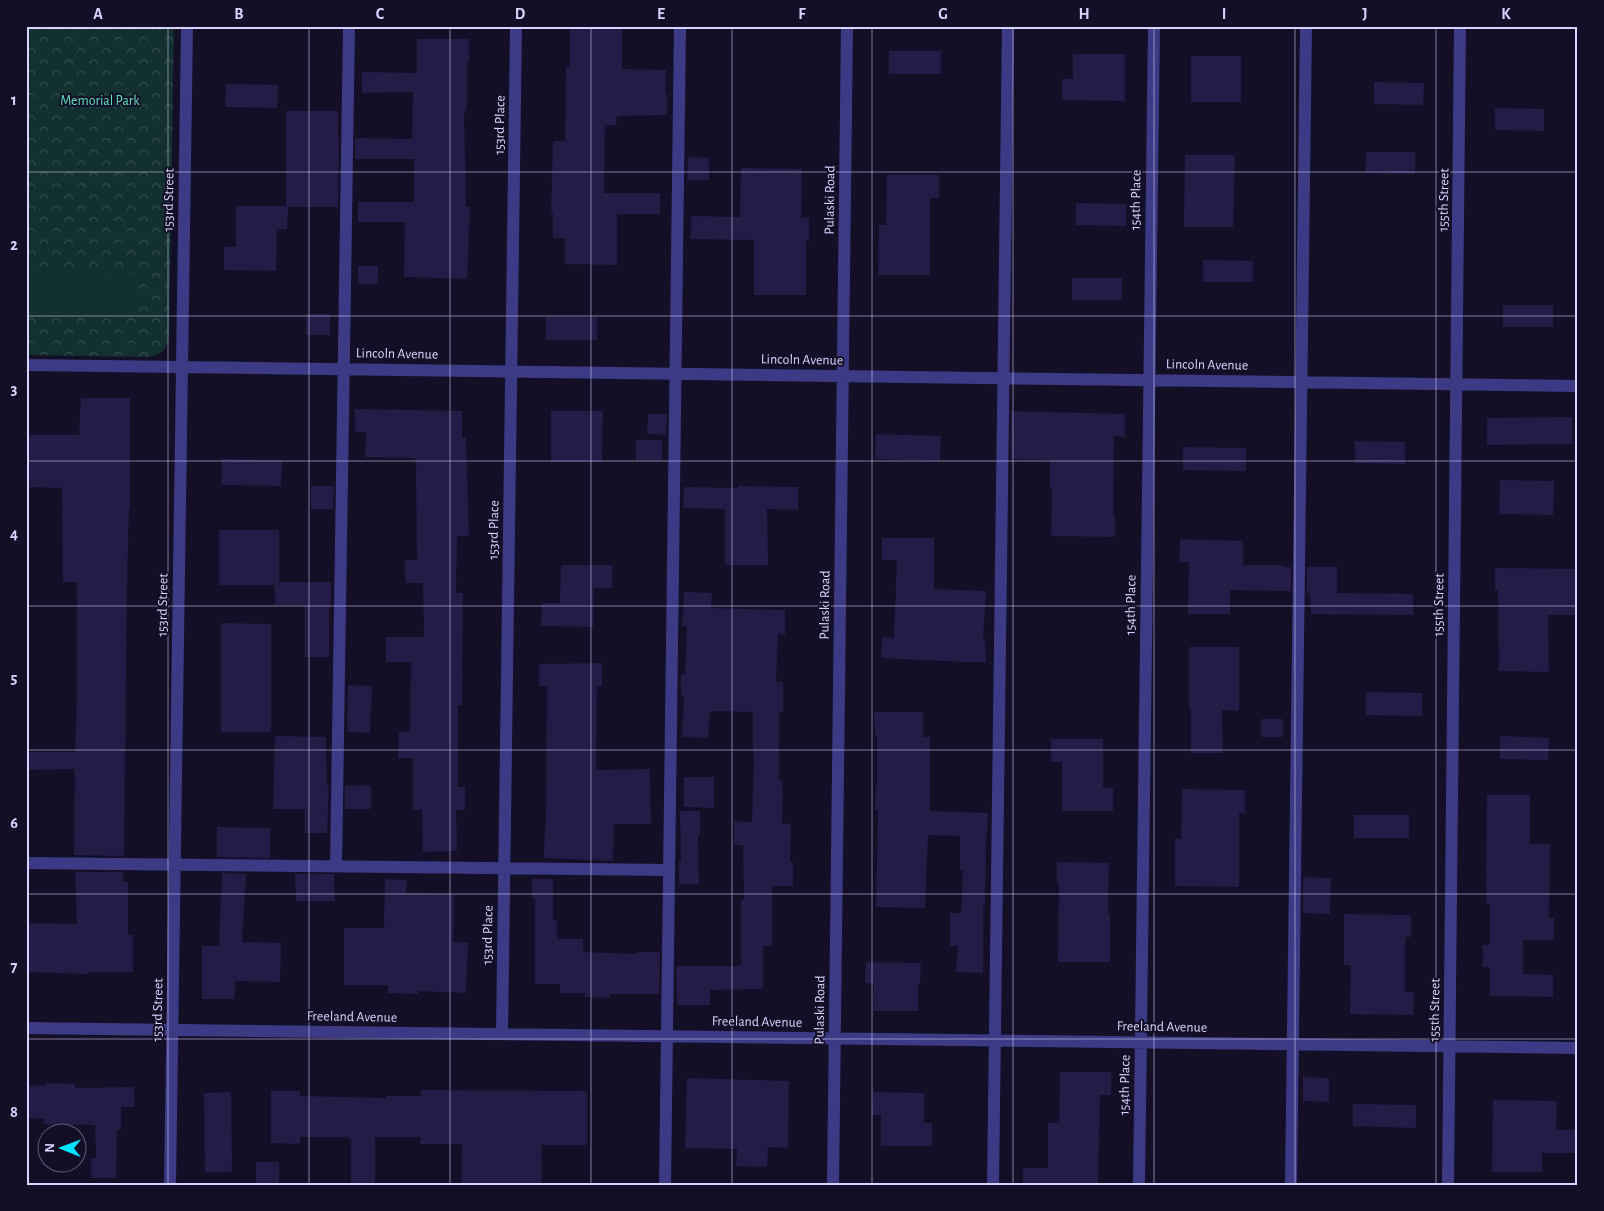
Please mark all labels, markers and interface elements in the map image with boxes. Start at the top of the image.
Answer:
text: A [93,6,103,22]
text: B [234,6,244,22]
text: C [376,6,385,22]
text: D [515,6,526,22]
text: E [657,6,665,22]
text: F [798,6,806,22]
text: G [938,6,948,22]
text: H [1078,6,1090,22]
text: I [1222,6,1226,22]
text: J [1362,6,1368,22]
text: K [1501,6,1511,22]
text: 1 [11,92,17,108]
park label: Memorial Park [60,94,140,108]
street label: 153rd Place [492,95,508,155]
street label: Pulaski Road [822,165,838,235]
street label: 153rd Street [161,168,177,232]
street label: 155th Street [1436,168,1452,232]
street label: 154th Place [1128,170,1144,230]
text: 2 [10,237,18,253]
street label: Lincoln Avenue [356,346,438,362]
street label: Lincoln Avenue [761,352,843,368]
street label: Lincoln Avenue [1166,357,1248,373]
text: 3 [11,381,18,397]
street label: 153rd Place [486,500,502,560]
text: 4 [10,526,18,542]
street label: Pulaski Road [817,570,833,640]
street label: 153rd Street [155,573,171,637]
street label: 155th Street [1431,573,1447,637]
street label: 154th Place [1123,575,1139,635]
text: 5 [11,670,18,686]
text: 6 [10,815,18,831]
street label: 153rd Place [480,905,496,965]
text: 7 [11,959,18,975]
street label: Pulaski Road [812,975,828,1045]
street label: 153rd Street [150,978,166,1042]
street label: 155th Street [1427,978,1443,1042]
street label: Freeland Avenue [307,1009,397,1025]
street label: Freeland Avenue [712,1014,802,1030]
street label: Freeland Avenue [1117,1019,1207,1035]
street label: 154th Place [1117,1055,1133,1115]
text: 8 [10,1104,18,1120]
north arrow [38,1124,88,1174]
text: N [43,1143,57,1153]

